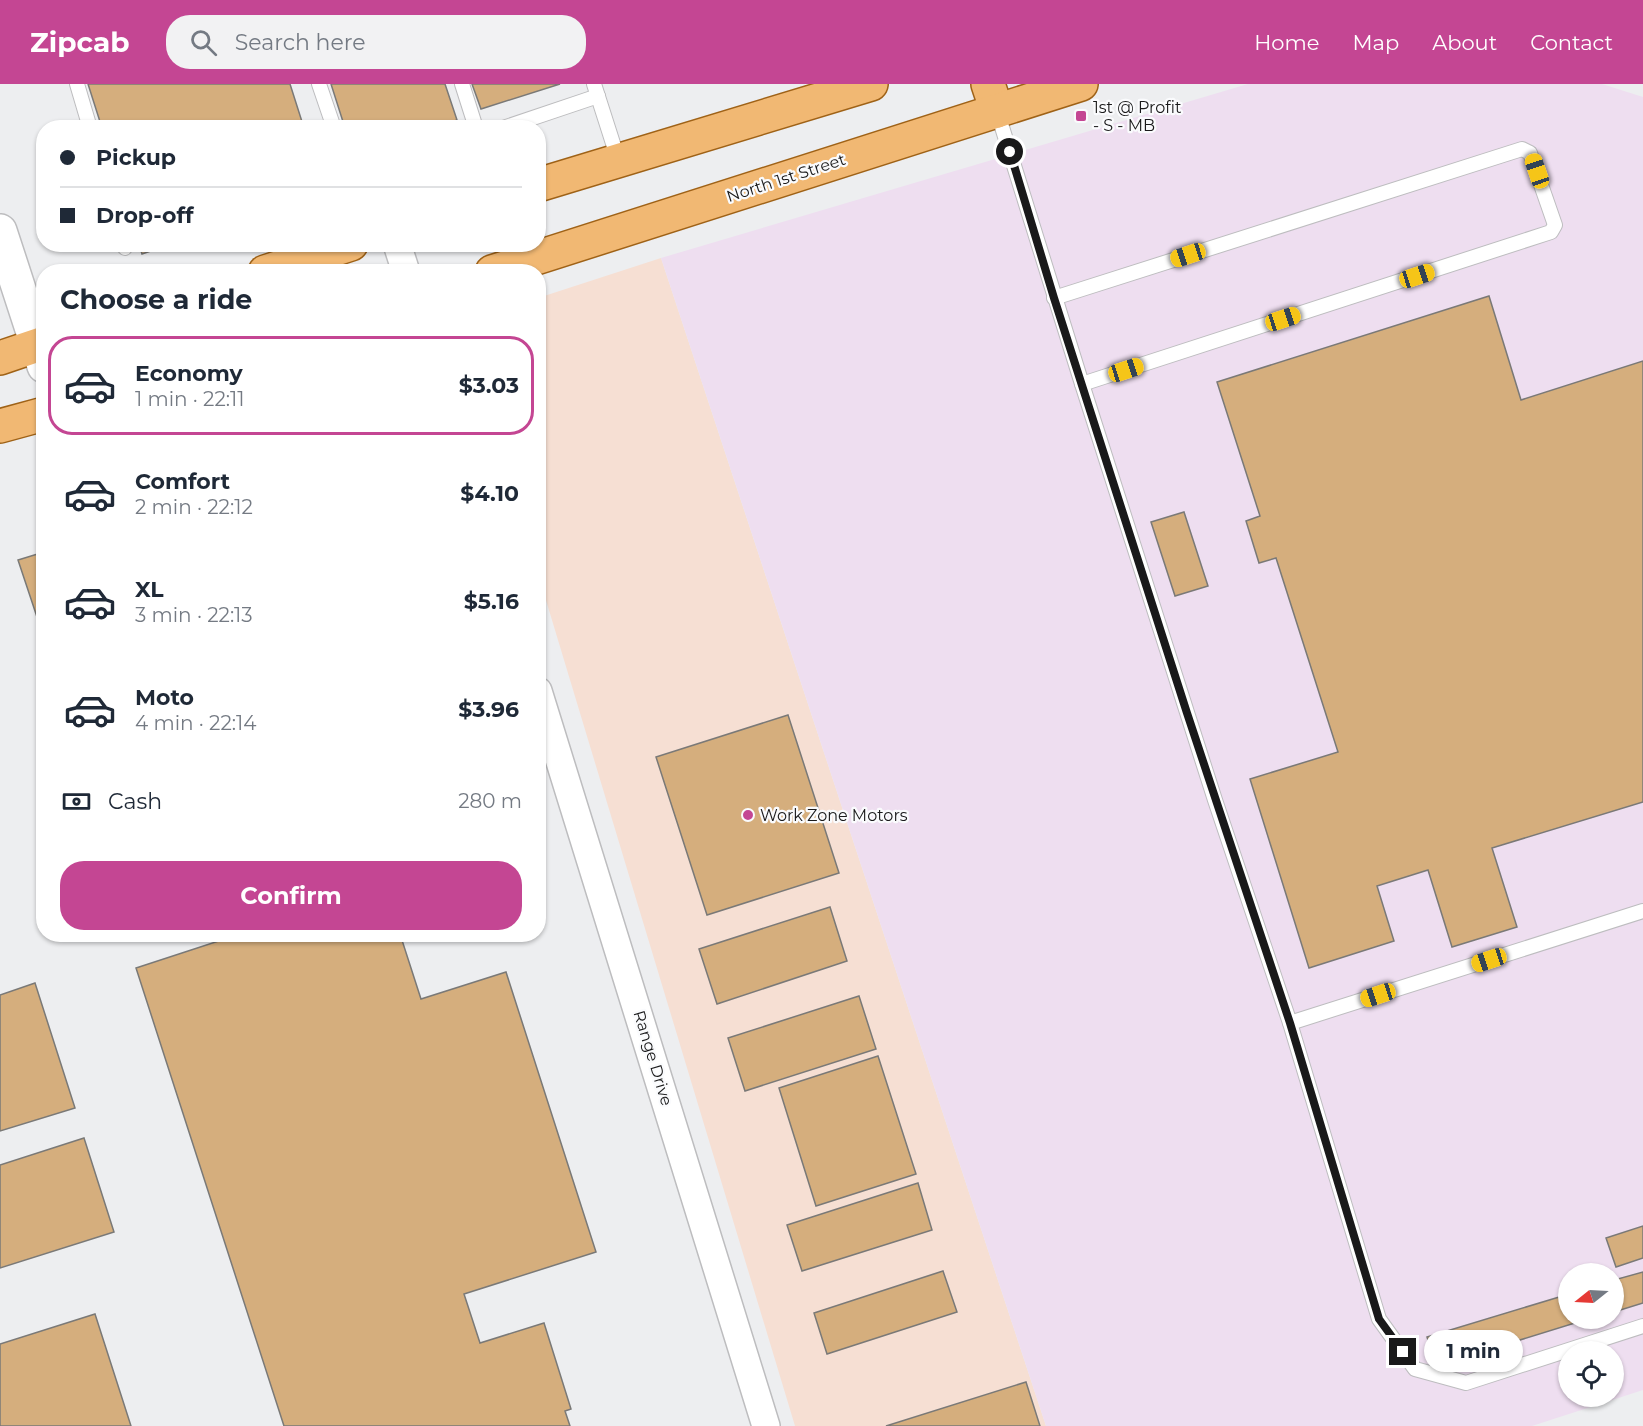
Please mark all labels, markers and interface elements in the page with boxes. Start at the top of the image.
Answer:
search box [166,15,586,69]
text: Zipcab [30,25,130,59]
icon: search [187,26,220,59]
text: Search here [235,29,366,56]
text: Home [1254,30,1319,55]
text: Map [1352,30,1399,55]
text: About [1432,30,1497,55]
text: Contact [1530,30,1613,55]
place label: 1st @ Profit - S - MB [1093,98,1182,135]
marker: 1st @ Profit - S - MB [1074,109,1088,123]
route start [996,138,1023,165]
text: Pickup [96,144,176,171]
street label: North 1st Street [724,150,848,206]
car [1523,151,1551,191]
text: Drop-off [96,202,194,229]
car [1168,241,1208,269]
car [1397,262,1437,290]
text: Choose a ride [60,283,252,316]
car [1263,305,1303,333]
car [1106,356,1146,384]
icon: car [63,359,117,413]
text: Economy [135,360,243,387]
text: $3.03 [459,372,519,399]
text: 1 min · 22:11 [135,387,245,411]
icon: car [63,467,117,521]
text: Comfort [135,468,230,495]
text: $4.10 [460,480,519,507]
text: 2 min · 22:12 [135,495,253,519]
icon: car [63,575,117,629]
text: XL [135,576,164,603]
text: $5.16 [464,588,519,615]
text: 3 min · 22:13 [135,603,253,627]
icon: car [63,683,117,737]
text: Moto [135,684,194,711]
text: $3.96 [458,696,519,723]
text: 4 min · 22:14 [135,711,257,735]
icon: cash [60,785,93,818]
text: Cash [108,788,162,815]
text: 280 m [458,789,522,813]
place label: Work Zone Motors [760,806,908,825]
marker: Work Zone Motors [741,808,755,822]
button: Confirm [60,861,522,930]
car [1469,946,1509,974]
car [1358,981,1398,1009]
street label: Range Drive [630,1008,676,1108]
north arrow [1558,1263,1624,1329]
map controls [1558,1263,1624,1407]
callout: 1 min [1424,1331,1523,1373]
route end [1389,1338,1416,1365]
text: 1 min [1446,1339,1501,1363]
button: locate [1558,1341,1624,1407]

